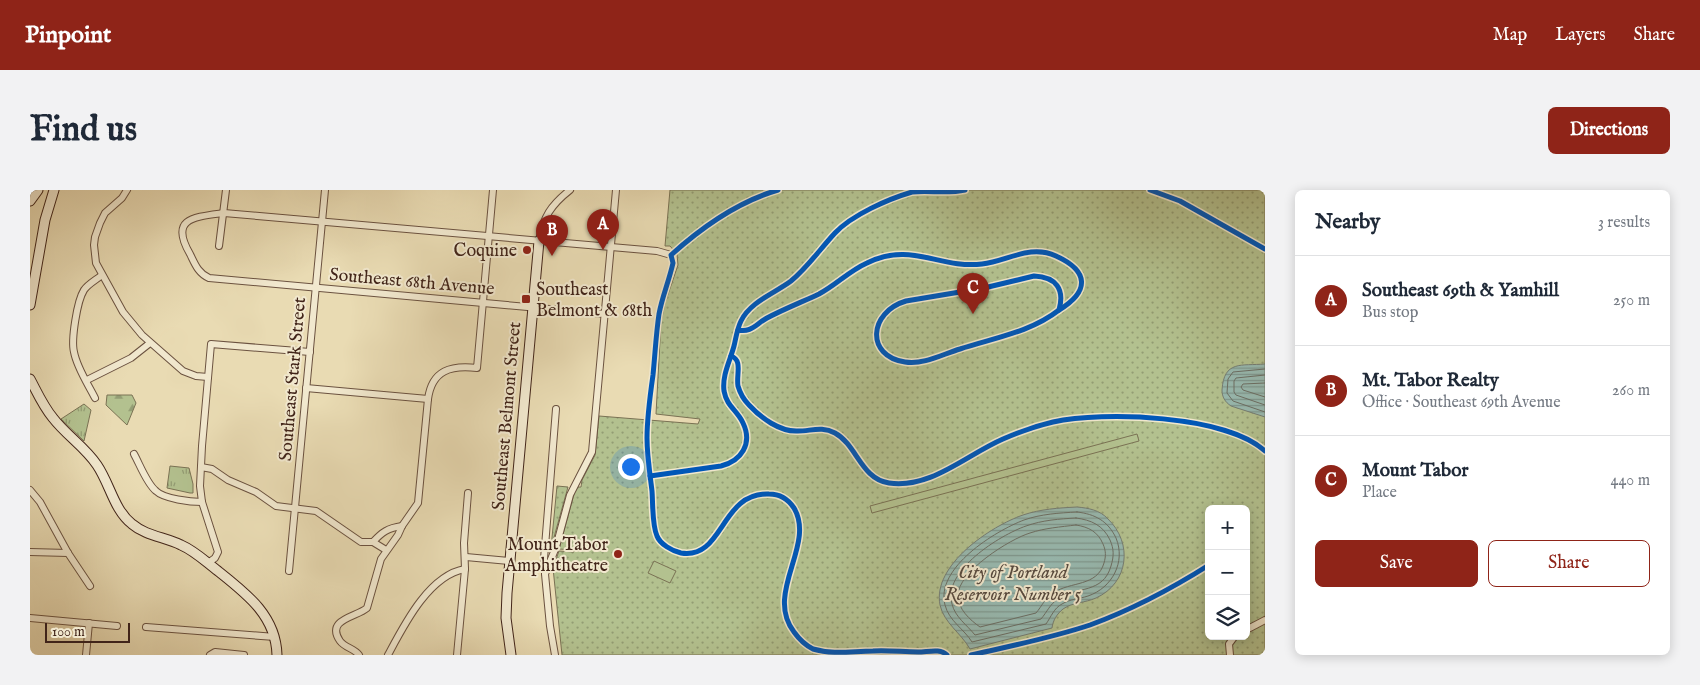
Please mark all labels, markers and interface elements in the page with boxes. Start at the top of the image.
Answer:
text: Pinpoint [25,20,111,51]
text: Map [1493,24,1527,47]
text: Layers [1555,24,1606,47]
text: Share [1634,24,1675,47]
button: Directions [1548,107,1670,154]
text: Find us [30,108,137,153]
pin: A [587,209,619,250]
text: Nearby [1315,209,1380,236]
text: 3 results [1598,213,1650,233]
pin: B [536,215,568,256]
place label: Coquine [454,240,517,263]
marker: Coquine [521,244,533,256]
street label: Southeast 68th Avenue [328,264,495,301]
pin: C [957,273,989,314]
place label: Southeast Belmont & 68th [536,279,653,323]
text: Southeast 69th & Yamhill [1362,279,1559,303]
text: A [1326,291,1336,311]
text: 250 m [1613,291,1650,311]
marker: Southeast Belmont & 68th [520,293,532,305]
street label: Southeast Stark Street [275,296,312,462]
text: Bus stop [1362,303,1418,323]
street label: Southeast Belmont Street [488,321,527,511]
text: Mt. Tabor Realty [1362,369,1499,393]
text: B [1326,381,1336,401]
text: 260 m [1612,381,1650,401]
text: Office · Southeast 69th Avenue [1362,393,1561,413]
your location [618,454,644,480]
text: Mount Tabor [1362,459,1468,483]
text: C [1325,471,1337,491]
text: 440 m [1611,471,1650,491]
text: Place [1362,483,1397,503]
map controls [1205,505,1250,640]
button: + [1205,505,1250,550]
place label: Mount Tabor Amphitheatre [504,534,608,578]
button: Save [1315,540,1478,587]
button: Share [1488,540,1650,587]
marker: Mount Tabor Amphitheatre [612,548,624,560]
button: − [1205,550,1250,595]
water label: City of Portland Reservoir Number 5 [945,561,1082,607]
button: layers [1205,595,1250,640]
scale bar [45,620,130,643]
text: 100 m [52,623,85,641]

